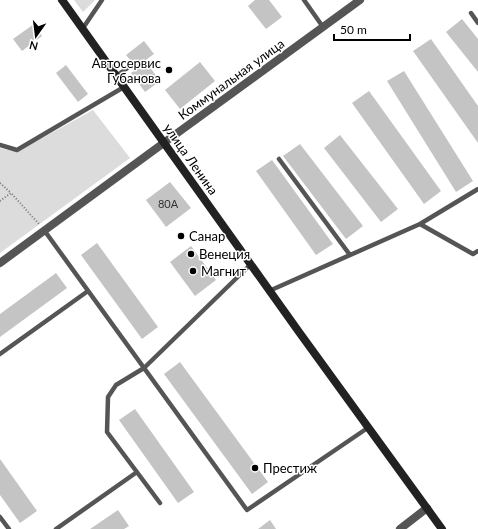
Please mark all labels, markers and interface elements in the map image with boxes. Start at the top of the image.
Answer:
north arrow [16,16,56,56]
scale bar [334,16,410,42]
text: 50 m [340,22,367,37]
street label: Коммунальная улица [175,35,287,123]
text: N [28,39,39,54]
place label: Автосервис Губанова [92,55,161,86]
marker: Автосервис Губанова [164,65,174,75]
street label: улица Ленина [160,120,222,198]
house number: 80А [158,197,179,210]
place label: Санар [189,228,225,244]
marker: Санар [176,231,186,241]
place label: Венеция [199,246,250,262]
marker: Венеция [186,249,196,259]
place label: Магнит [201,263,247,279]
marker: Магнит [188,266,198,276]
place label: Престиж [263,460,318,476]
marker: Престиж [250,463,260,473]

